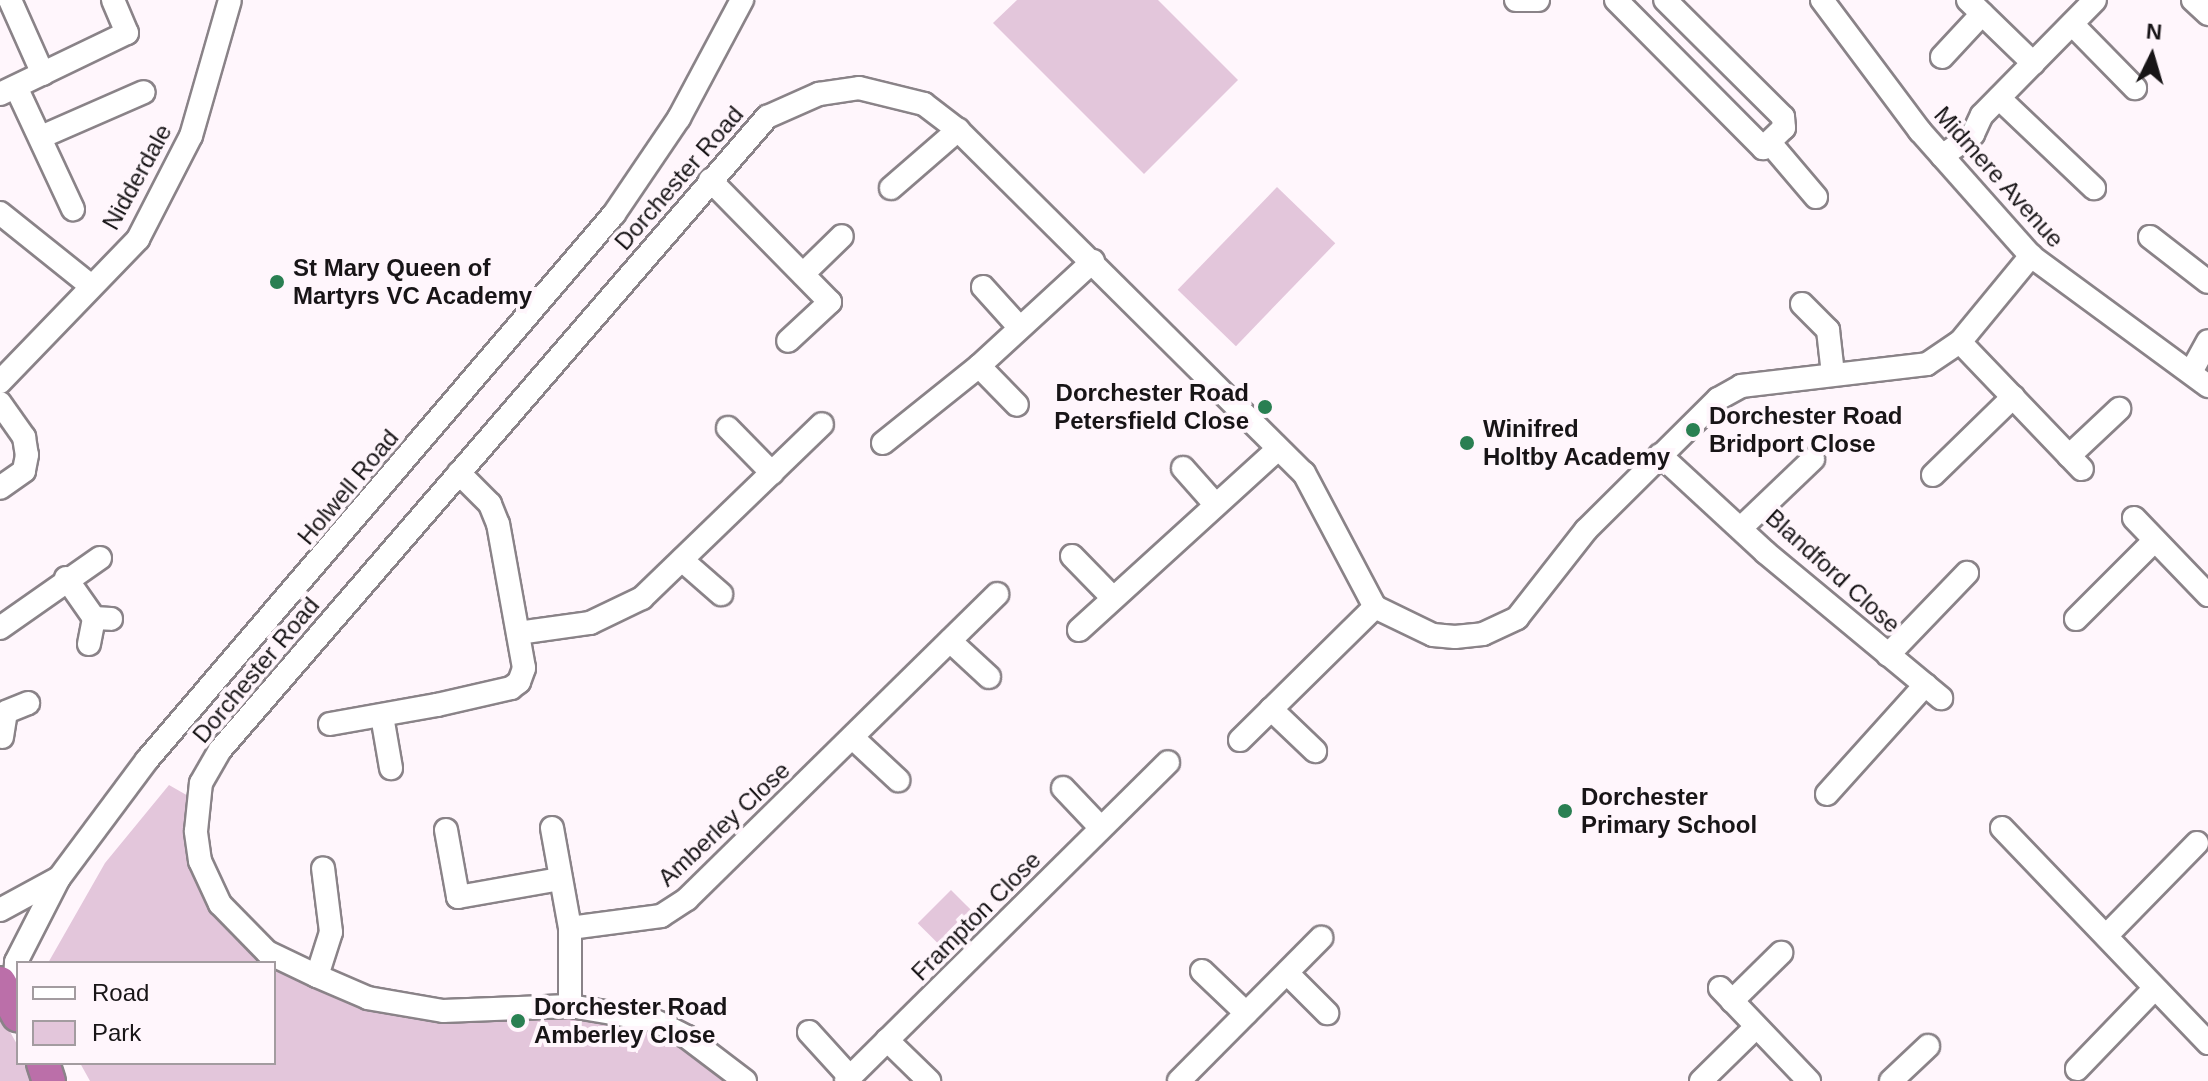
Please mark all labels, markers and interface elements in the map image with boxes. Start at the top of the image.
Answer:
north arrow [2112,16,2192,96]
text: N [2145,18,2163,45]
street label: Dorchester Road [609,100,749,256]
street label: Midmere Avenue [1928,100,2070,254]
street label: Nidderdale [96,119,178,235]
place label: St Mary Queen of Martyrs VC Academy [293,254,533,310]
marker: St Mary Queen of Martyrs VC Academy [268,273,286,291]
place label: Dorchester Road Petersfield Close [1054,379,1249,435]
marker: Dorchester Road Petersfield Close [1256,398,1274,416]
place label: Dorchester Road Bridport Close [1709,402,1902,458]
place label: Winifred Holtby Academy [1483,415,1671,471]
marker: Dorchester Road Bridport Close [1684,421,1702,439]
street label: Holwell Road [292,424,404,550]
marker: Winifred Holtby Academy [1458,434,1476,452]
street label: Blandford Close [1760,503,1906,639]
street label: Dorchester Road [187,591,325,749]
street label: Amberley Close [652,756,796,892]
place label: Dorchester Primary School [1581,783,1757,839]
marker: Dorchester Primary School [1556,802,1574,820]
street label: Frampton Close [905,845,1047,987]
legend [16,961,276,1065]
text: Road [92,979,149,1006]
place label: Dorchester Road Amberley Close [534,993,727,1049]
marker: Dorchester Road Amberley Close [509,1012,527,1030]
text: Park [92,1019,141,1046]

